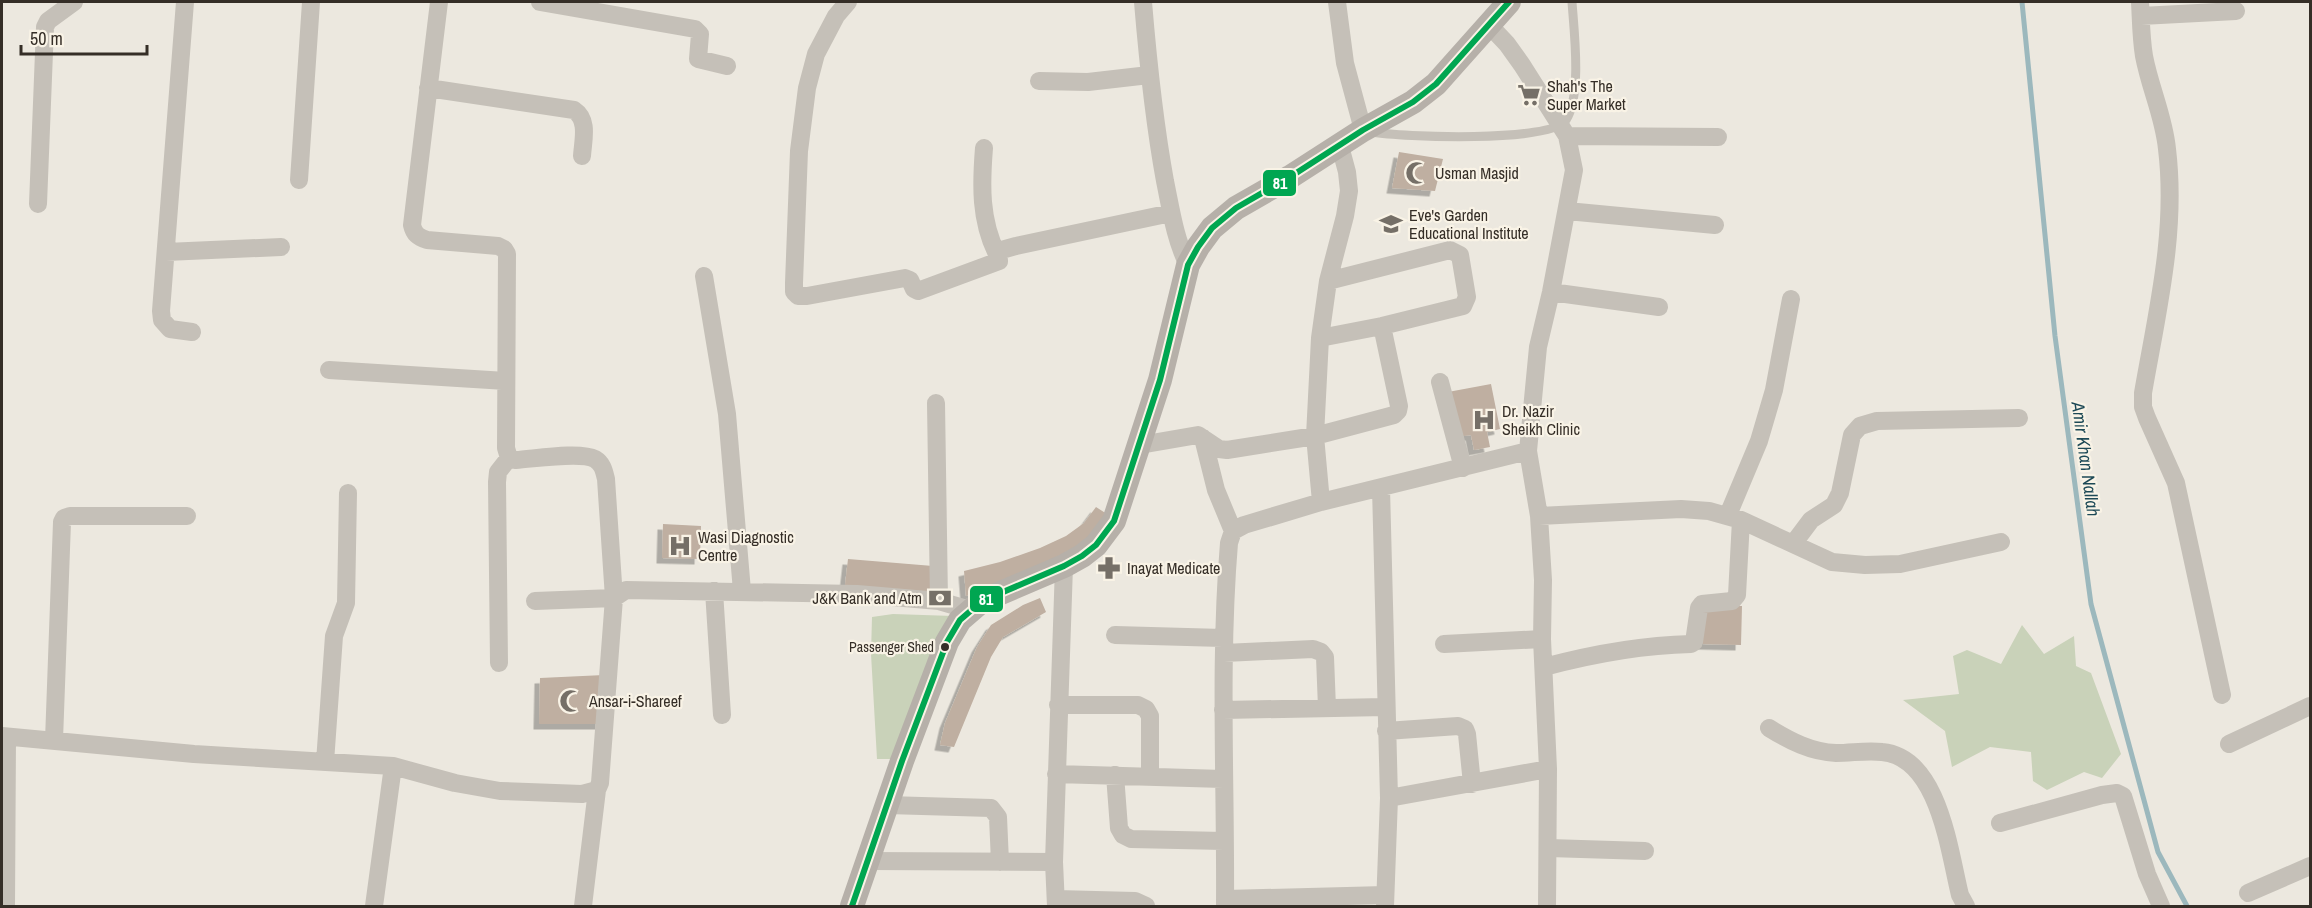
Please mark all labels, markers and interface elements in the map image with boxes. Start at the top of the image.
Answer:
scale bar [21,18,147,56]
text: 50 m [30,26,63,51]
place label: Shah's The Super Market [1547,75,1626,115]
supermarket icon: Shah's The Super Market [1516,82,1542,108]
mosque icon: Usman Masjid [1404,160,1430,186]
place label: Usman Masjid [1435,162,1519,184]
line badge: 81 [1262,169,1297,197]
text: 81 [1273,172,1288,194]
place label: Eve's Garden Educational Institute [1409,204,1529,244]
school or university icon: Eve's Garden Educational Institute [1378,211,1404,237]
water label: Amir Khan Nallah [2065,399,2106,518]
place label: Dr. Nazir Sheikh Clinic [1502,400,1580,440]
hospital icon: Dr. Nazir Sheikh Clinic [1471,407,1497,433]
place label: Wasi Diagnostic Centre [698,526,794,566]
hospital icon: Wasi Diagnostic Centre [667,533,693,559]
pharmacy icon: Inayat Medicate [1096,555,1122,581]
place label: Inayat Medicate [1127,557,1220,579]
bank icon: J&K Bank and Atm [927,585,953,611]
line badge: 81 [969,585,1004,613]
place label: J&K Bank and Atm [813,587,922,609]
text: 81 [979,588,994,610]
place label: Passenger Shed [849,638,934,656]
marker: Passenger Shed [939,641,951,653]
mosque icon: Ansar-i-Shareef [558,688,584,714]
place label: Ansar-i-Shareef [588,690,682,712]

